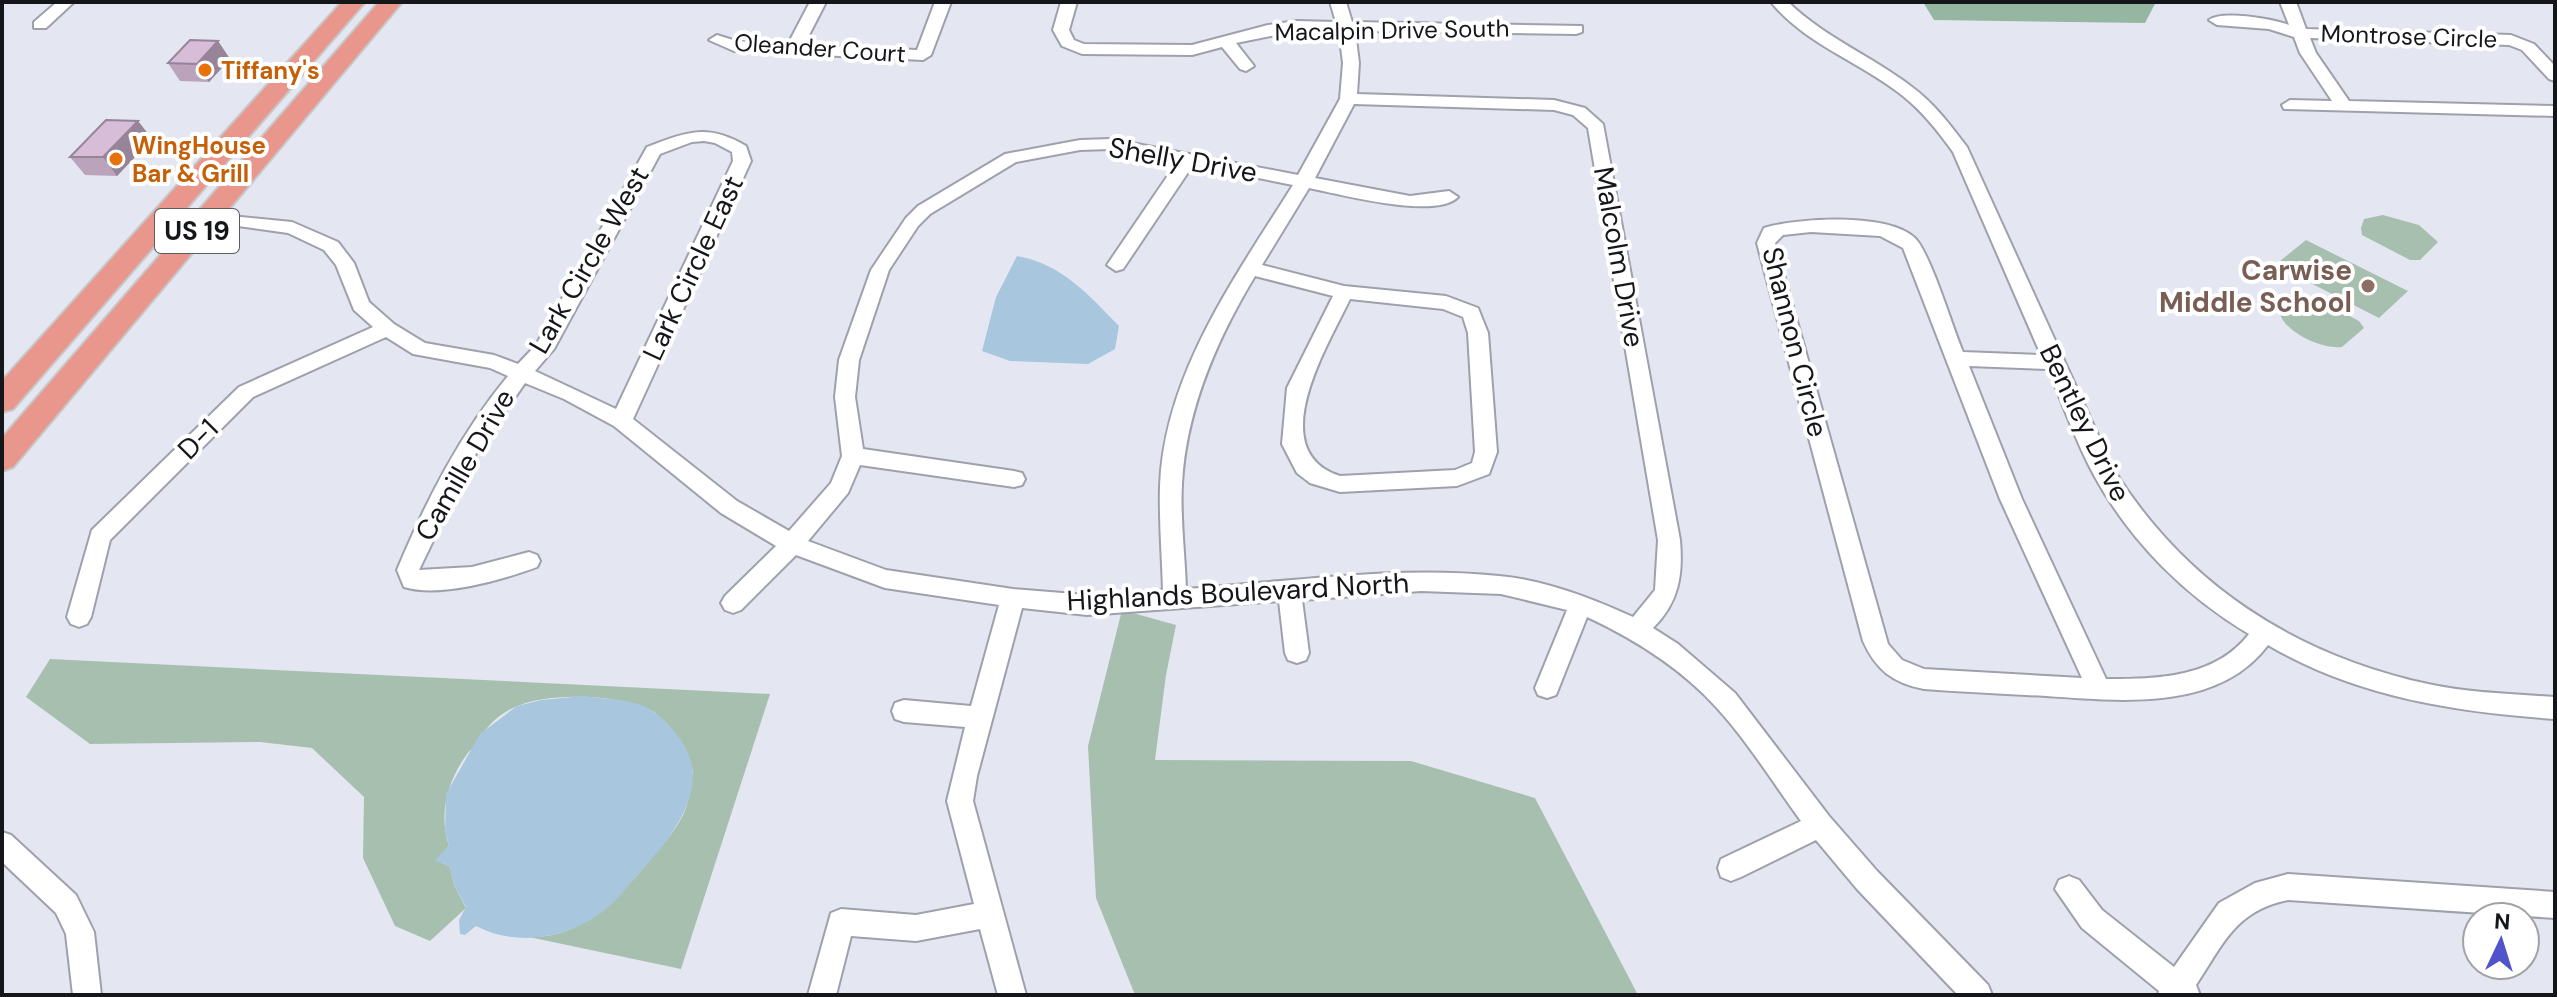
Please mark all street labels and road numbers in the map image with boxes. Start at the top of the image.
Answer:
street label: Macalpin Drive South [1274,12,1510,48]
street label: Montrose Circle [2320,17,2498,55]
street label: Oleander Court [733,27,907,69]
street label: Shelly Drive [1106,129,1260,191]
street label: Lark Circle West [520,160,658,360]
street label: Malcolm Drive [1585,164,1653,350]
street label: Lark Circle East [634,170,752,366]
road number: US 19 [155,209,239,253]
street label: Shannon Circle [1754,243,1836,441]
street label: Bentley Drive [2031,338,2139,508]
street label: Camille Drive [407,383,523,547]
street label: D-1 [170,411,226,467]
street label: Highlands Boulevard North [1066,565,1410,619]

